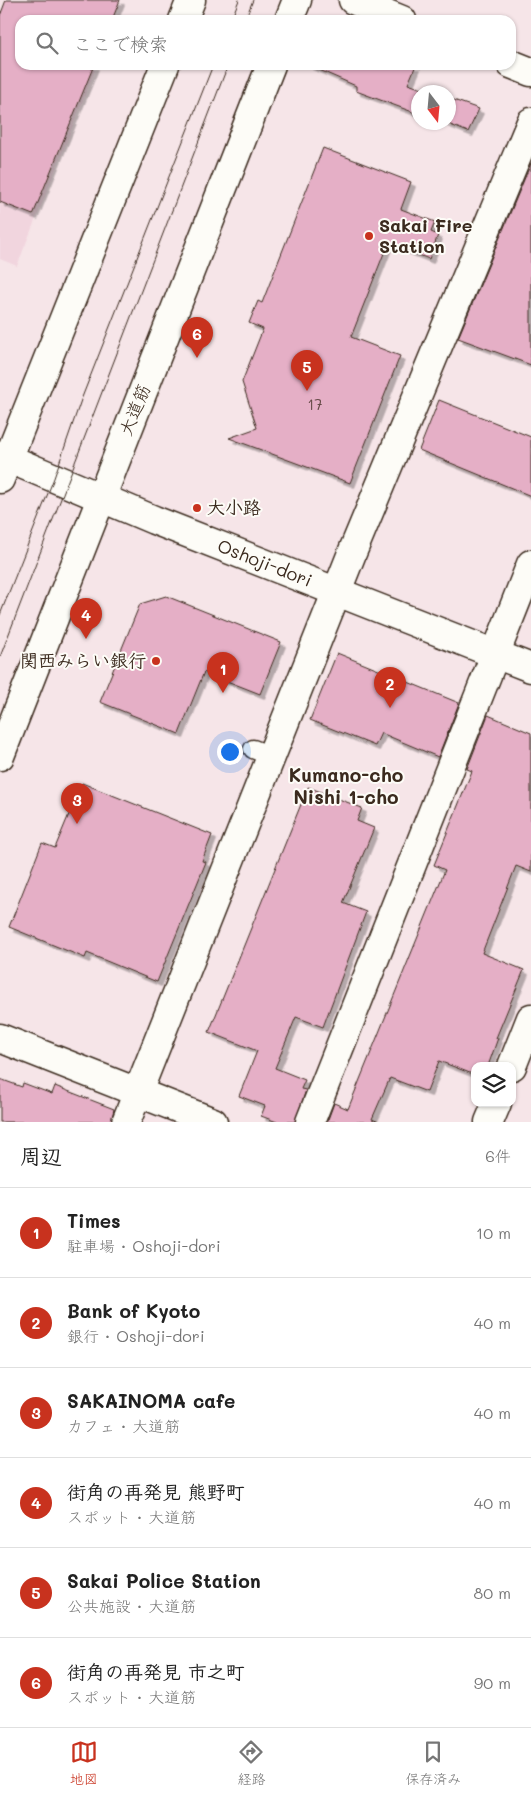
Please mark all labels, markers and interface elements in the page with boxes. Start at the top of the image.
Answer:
search box [15,15,516,70]
icon: search [33,29,61,57]
text: ここで検索 [73,31,168,56]
north arrow [411,85,456,130]
place label: Sakai Fire Station [379,213,473,258]
marker: Sakai Fire Station [363,230,375,242]
pin: 6 [181,317,213,358]
pin: 5 [291,350,323,391]
street label: 大道筋 [113,380,155,439]
house number: 17 [307,394,323,414]
place label: 大小路 [207,495,261,519]
marker: 大小路 [191,502,203,514]
street label: Oshoji-dori [214,533,316,592]
pin: 4 [70,598,102,639]
place label: 関西みらい銀行 [20,648,146,672]
pin: 1 [207,652,239,693]
marker: 関西みらい銀行 [150,655,162,667]
pin: 2 [374,667,406,708]
your location [217,739,243,765]
district label: Kumano-cho Nishi 1-cho [289,762,403,809]
pin: 3 [61,783,93,824]
map controls [471,1062,516,1107]
button: layers [471,1062,516,1107]
text: 周辺 [20,1142,62,1169]
text: 6件 [485,1145,511,1166]
text: Times [67,1208,121,1233]
text: 1 [32,1222,40,1243]
text: 10 m [476,1222,511,1243]
text: 駐車場 · Oshoji-dori [67,1235,221,1256]
text: Bank of Kyoto [67,1298,200,1323]
text: 2 [32,1312,40,1333]
text: 40 m [474,1312,511,1333]
text: 銀行 · Oshoji-dori [67,1325,205,1346]
text: SAKAINOMA cafe [67,1388,235,1413]
text: 3 [31,1402,41,1423]
text: 40 m [474,1402,511,1423]
text: カフェ · 大道筋 [67,1415,180,1436]
text: 街角の再発見 熊野町 [67,1479,245,1504]
text: 4 [31,1492,41,1513]
text: 40 m [474,1492,511,1513]
text: スポット · 大道筋 [67,1506,196,1527]
text: Sakai Police Station [67,1568,261,1593]
text: 5 [31,1582,41,1603]
text: 80 m [474,1582,511,1603]
text: 公共施設 · 大道筋 [67,1595,196,1616]
text: 街角の再発見 市之町 [67,1659,245,1684]
text: 6 [31,1672,41,1693]
text: 90 m [474,1672,511,1693]
text: スポット · 大道筋 [67,1686,196,1707]
tab: 地図 [70,1738,98,1788]
tab: 経路 [237,1738,265,1788]
tab: 保存済み [405,1738,461,1788]

